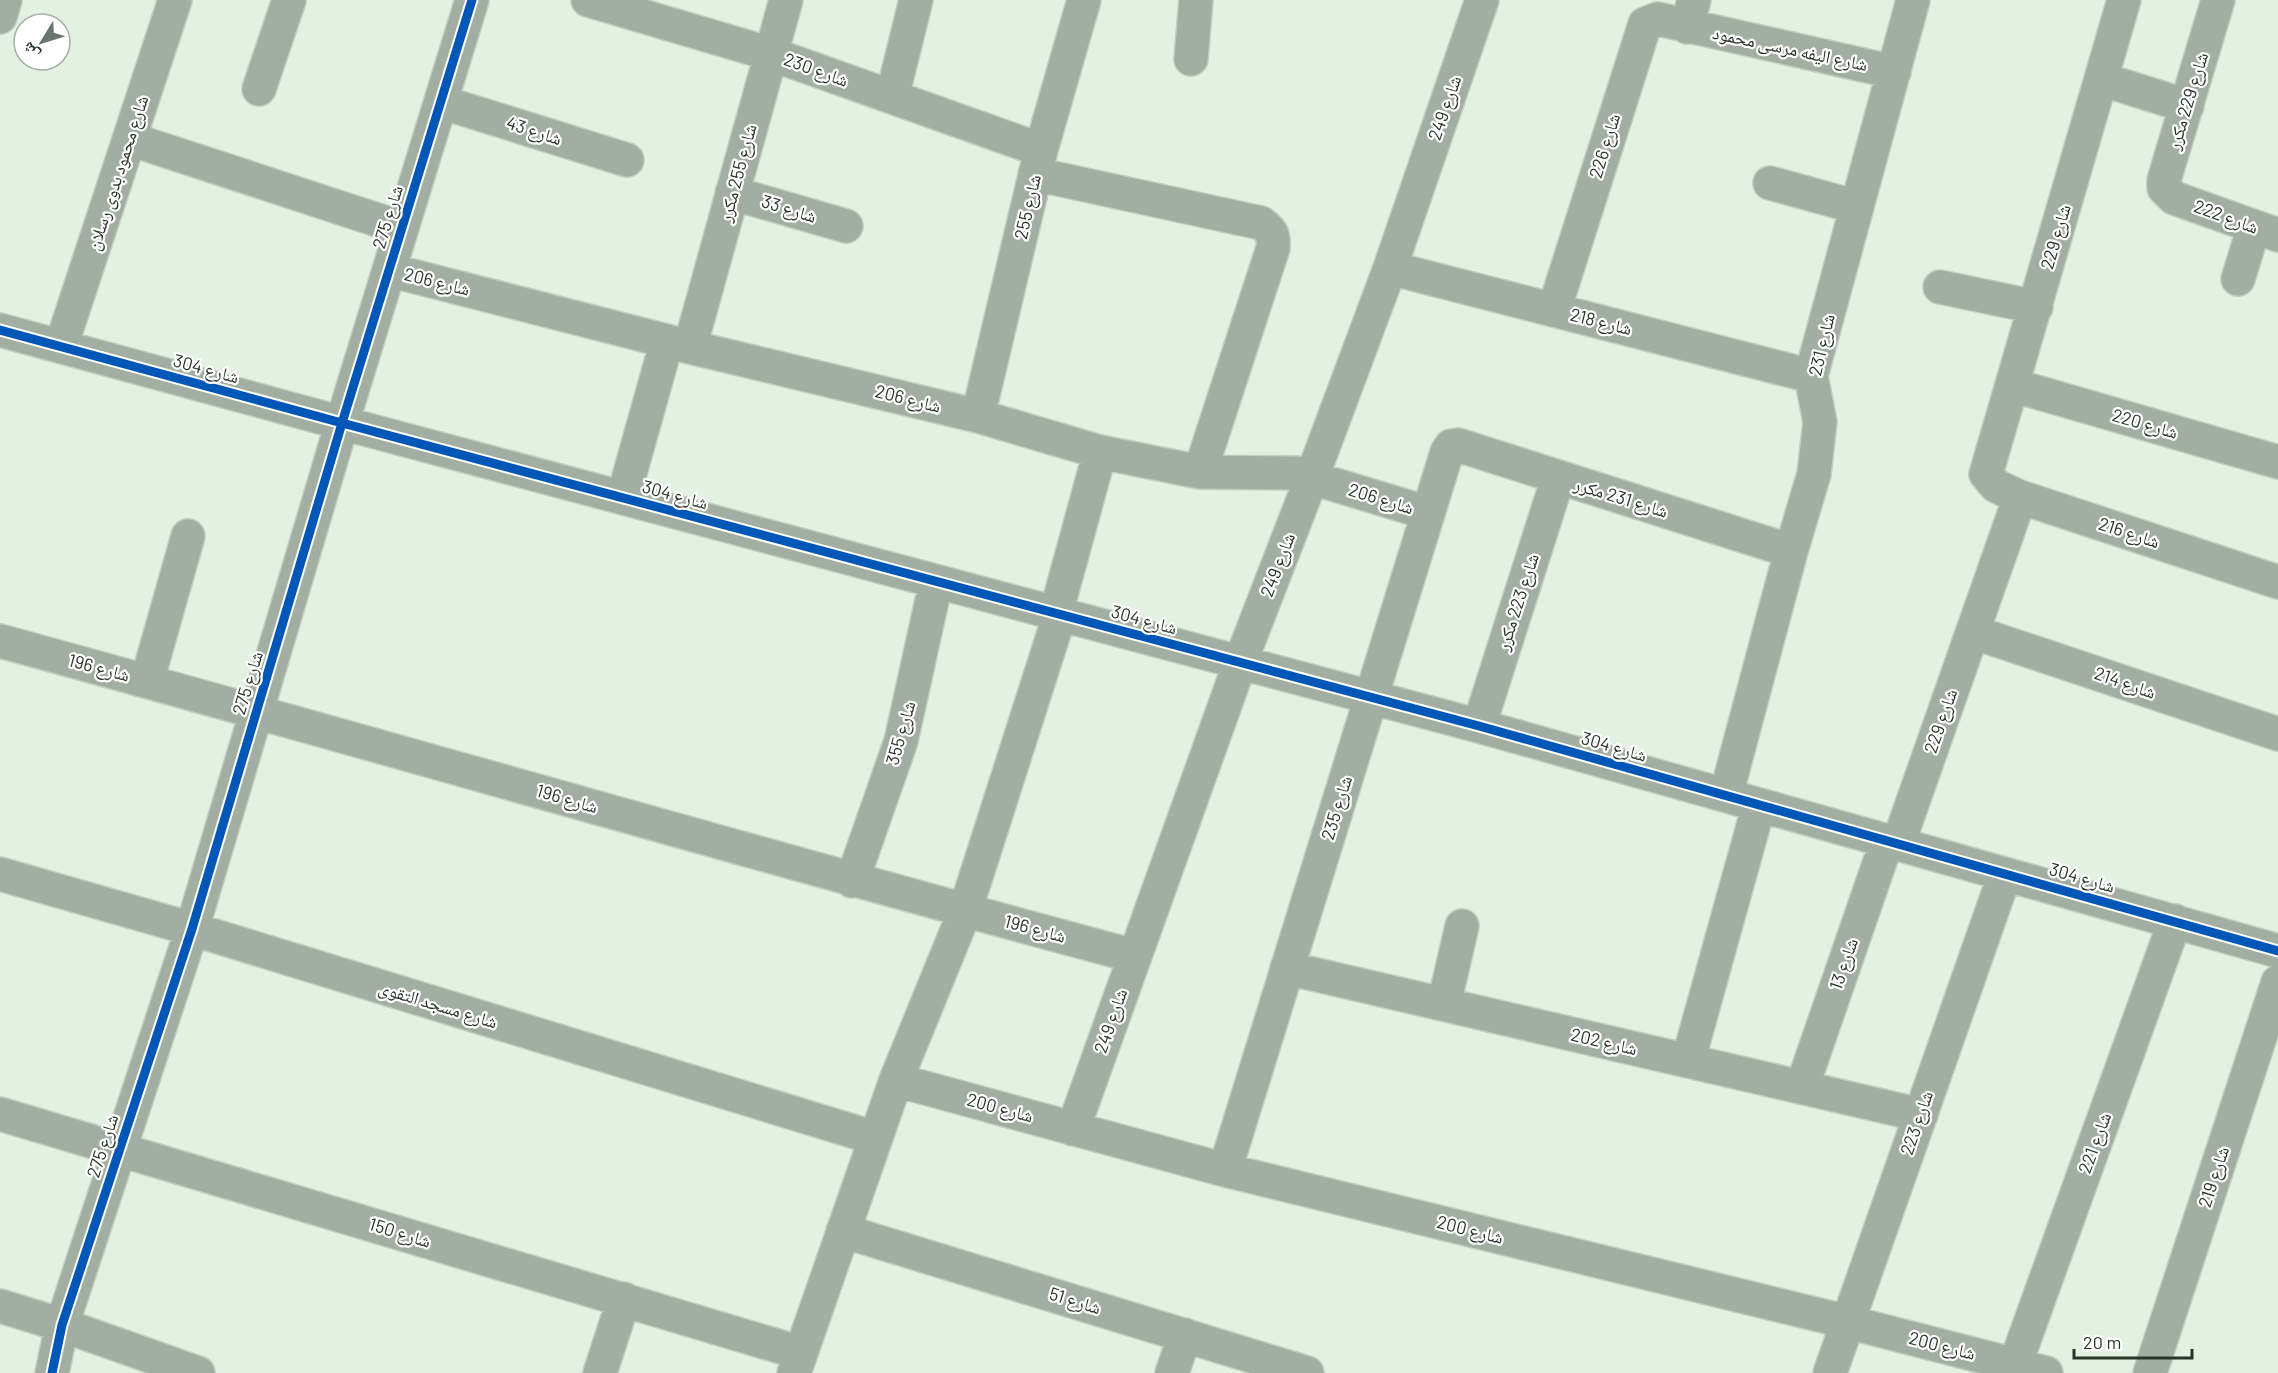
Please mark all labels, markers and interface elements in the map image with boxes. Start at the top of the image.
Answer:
north arrow [12,12,72,72]
street label: شارع اليفه مرسى محمود [1710,21,1870,76]
text: ش [17,38,43,64]
street label: شارع 230 [781,47,851,92]
street label: شارع 229 مكرر [2161,49,2213,153]
street label: شارع 249 [1423,73,1466,143]
street label: شارع محمود بدوى رسلان [82,92,153,253]
street label: شارع 43 [503,111,565,150]
street label: شارع 226 [1584,111,1625,181]
street label: شارع 255 مكرر [713,121,762,225]
street label: شارع 255 [1009,172,1046,242]
street label: شارع 275 [367,182,408,251]
street label: شارع 33 [759,189,819,228]
street label: شارع 222 [2191,194,2261,239]
street label: شارع 229 [2035,202,2076,272]
street label: شارع 206 [402,262,472,301]
street label: شارع 218 [1568,303,1634,340]
street label: شارع 231 [1803,312,1840,378]
street label: شارع 304 [171,349,242,388]
street label: شارع 206 [873,379,943,418]
street label: شارع 220 [2110,403,2181,444]
street label: شارع 231 مكرر [1570,472,1671,523]
street label: شارع 304 [640,475,711,514]
street label: شارع 206 [1346,478,1417,519]
street label: شارع 216 [2096,512,2163,553]
street label: شارع 249 [1255,530,1300,600]
street label: شارع 223 مكرر [1491,550,1544,654]
street label: شارع 304 [1109,600,1180,639]
street label: شارع 196 [66,648,132,687]
street label: شارع 275 [227,648,268,717]
street label: شارع 214 [2091,661,2159,704]
street label: شارع 229 [1919,686,1962,756]
street label: شارع 355 [880,698,921,768]
street label: شارع 304 [1579,726,1650,767]
street label: شارع 235 [1316,773,1357,843]
street label: شارع 196 [534,779,600,818]
street label: شارع 304 [2047,857,2118,898]
street label: شارع 196 [1002,909,1068,948]
street label: شارع 13 [1824,935,1863,993]
street label: شارع مسجد التقوى [376,976,500,1034]
street label: شارع 249 [1089,986,1132,1056]
street label: شارع 202 [1569,1023,1639,1060]
street label: شارع 200 [964,1088,1036,1127]
street label: شارع 223 [1895,1088,1938,1158]
street label: شارع 221 [2073,1109,2116,1176]
street label: شارع 275 [82,1111,124,1180]
street label: شارع 219 [2193,1143,2234,1210]
street label: شارع 200 [1434,1210,1506,1249]
street label: شارع 150 [366,1212,434,1253]
street label: شارع 51 [1046,1282,1104,1319]
scale bar [2074,1322,2192,1360]
street label: شارع 200 [1906,1326,1978,1365]
text: 20 m [2083,1331,2121,1353]

